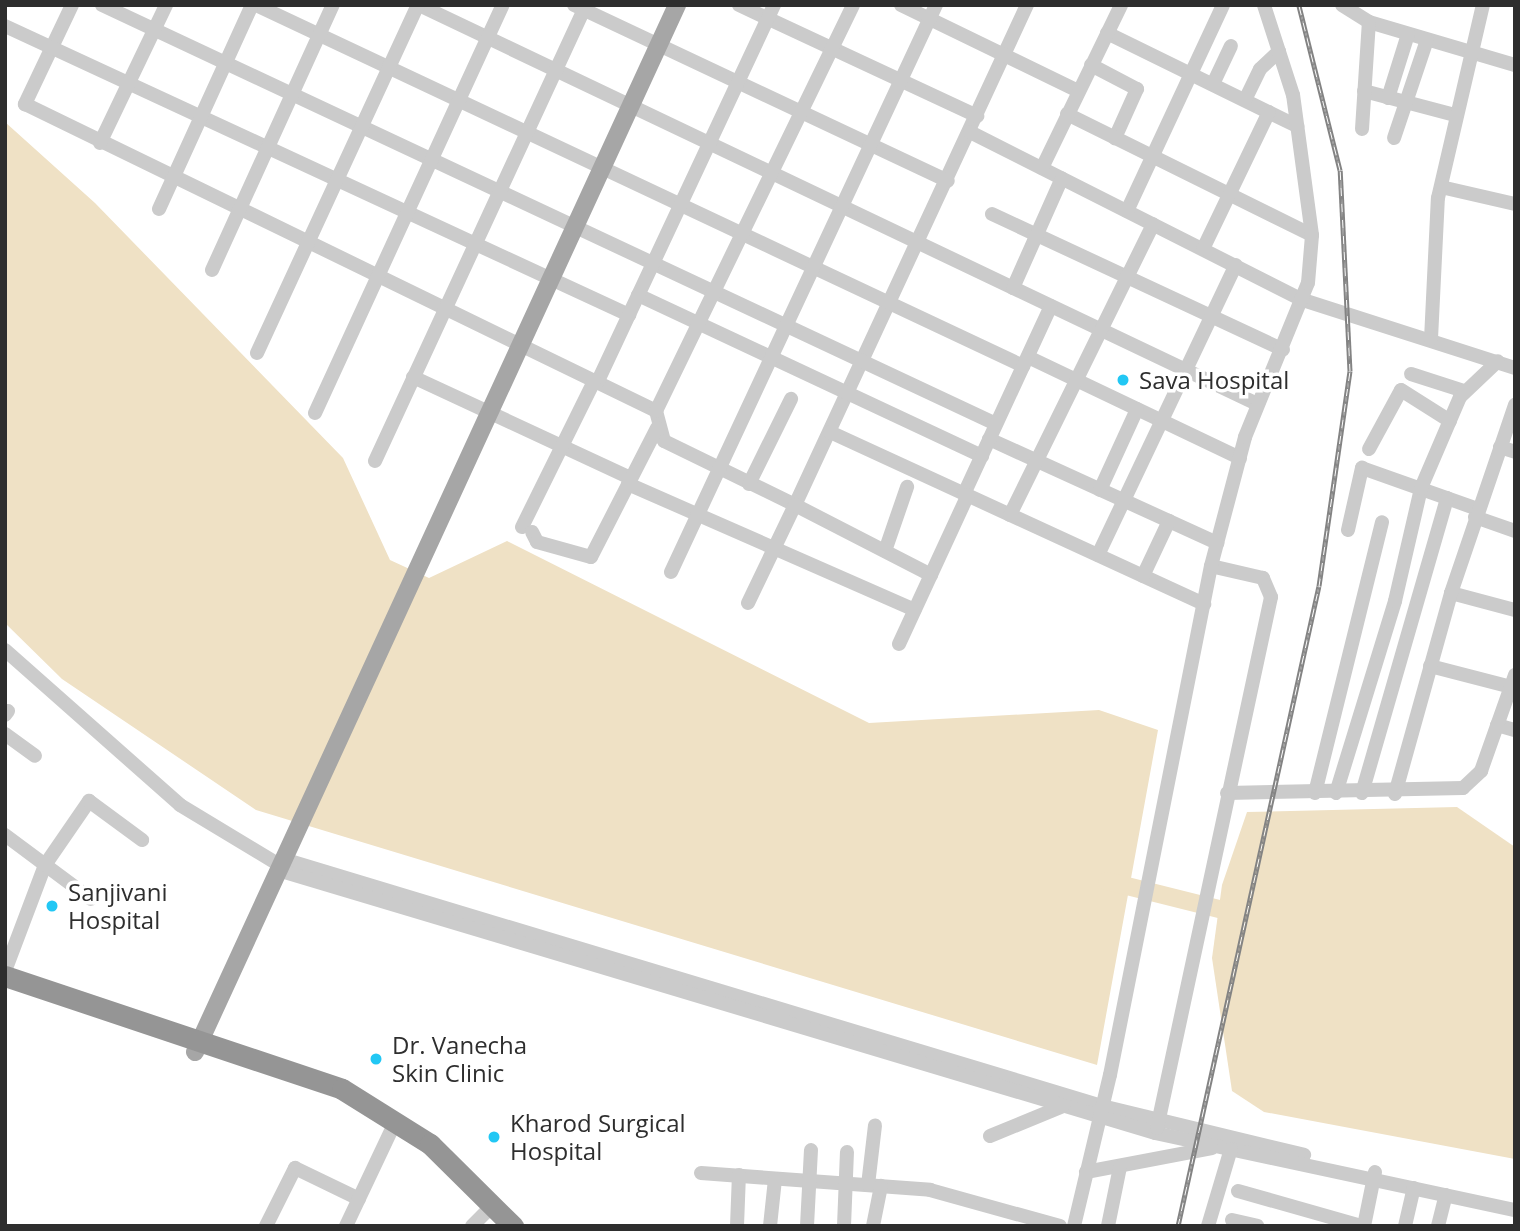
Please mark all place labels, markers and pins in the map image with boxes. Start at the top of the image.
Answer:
place label: Sava Hospital [1139,366,1289,394]
marker: Sava Hospital [1113,370,1133,390]
place label: Sanjivani Hospital [68,878,167,934]
marker: Sanjivani Hospital [42,896,62,916]
place label: Dr. Vanecha Skin Clinic [392,1031,527,1087]
marker: Dr. Vanecha Skin Clinic [366,1049,386,1069]
place label: Kharod Surgical Hospital [510,1109,686,1165]
marker: Kharod Surgical Hospital [484,1127,504,1147]

